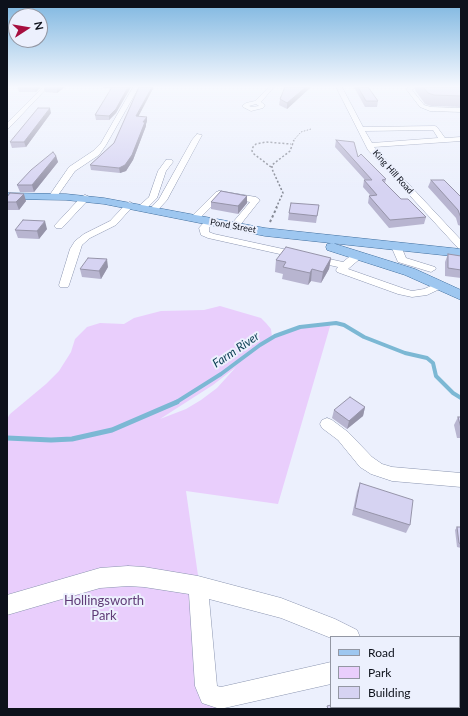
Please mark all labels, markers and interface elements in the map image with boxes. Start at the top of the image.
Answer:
north arrow [8,8,48,48]
text: N [32,20,46,31]
street label: King Hill Road [370,148,416,196]
street label: Pond Street [209,217,257,235]
water label: Farm River [210,329,262,371]
park label: Hollingsworth Park [64,593,144,624]
legend [330,636,460,708]
text: Road [368,645,395,660]
text: Park [368,665,391,680]
text: Building [368,685,411,700]

